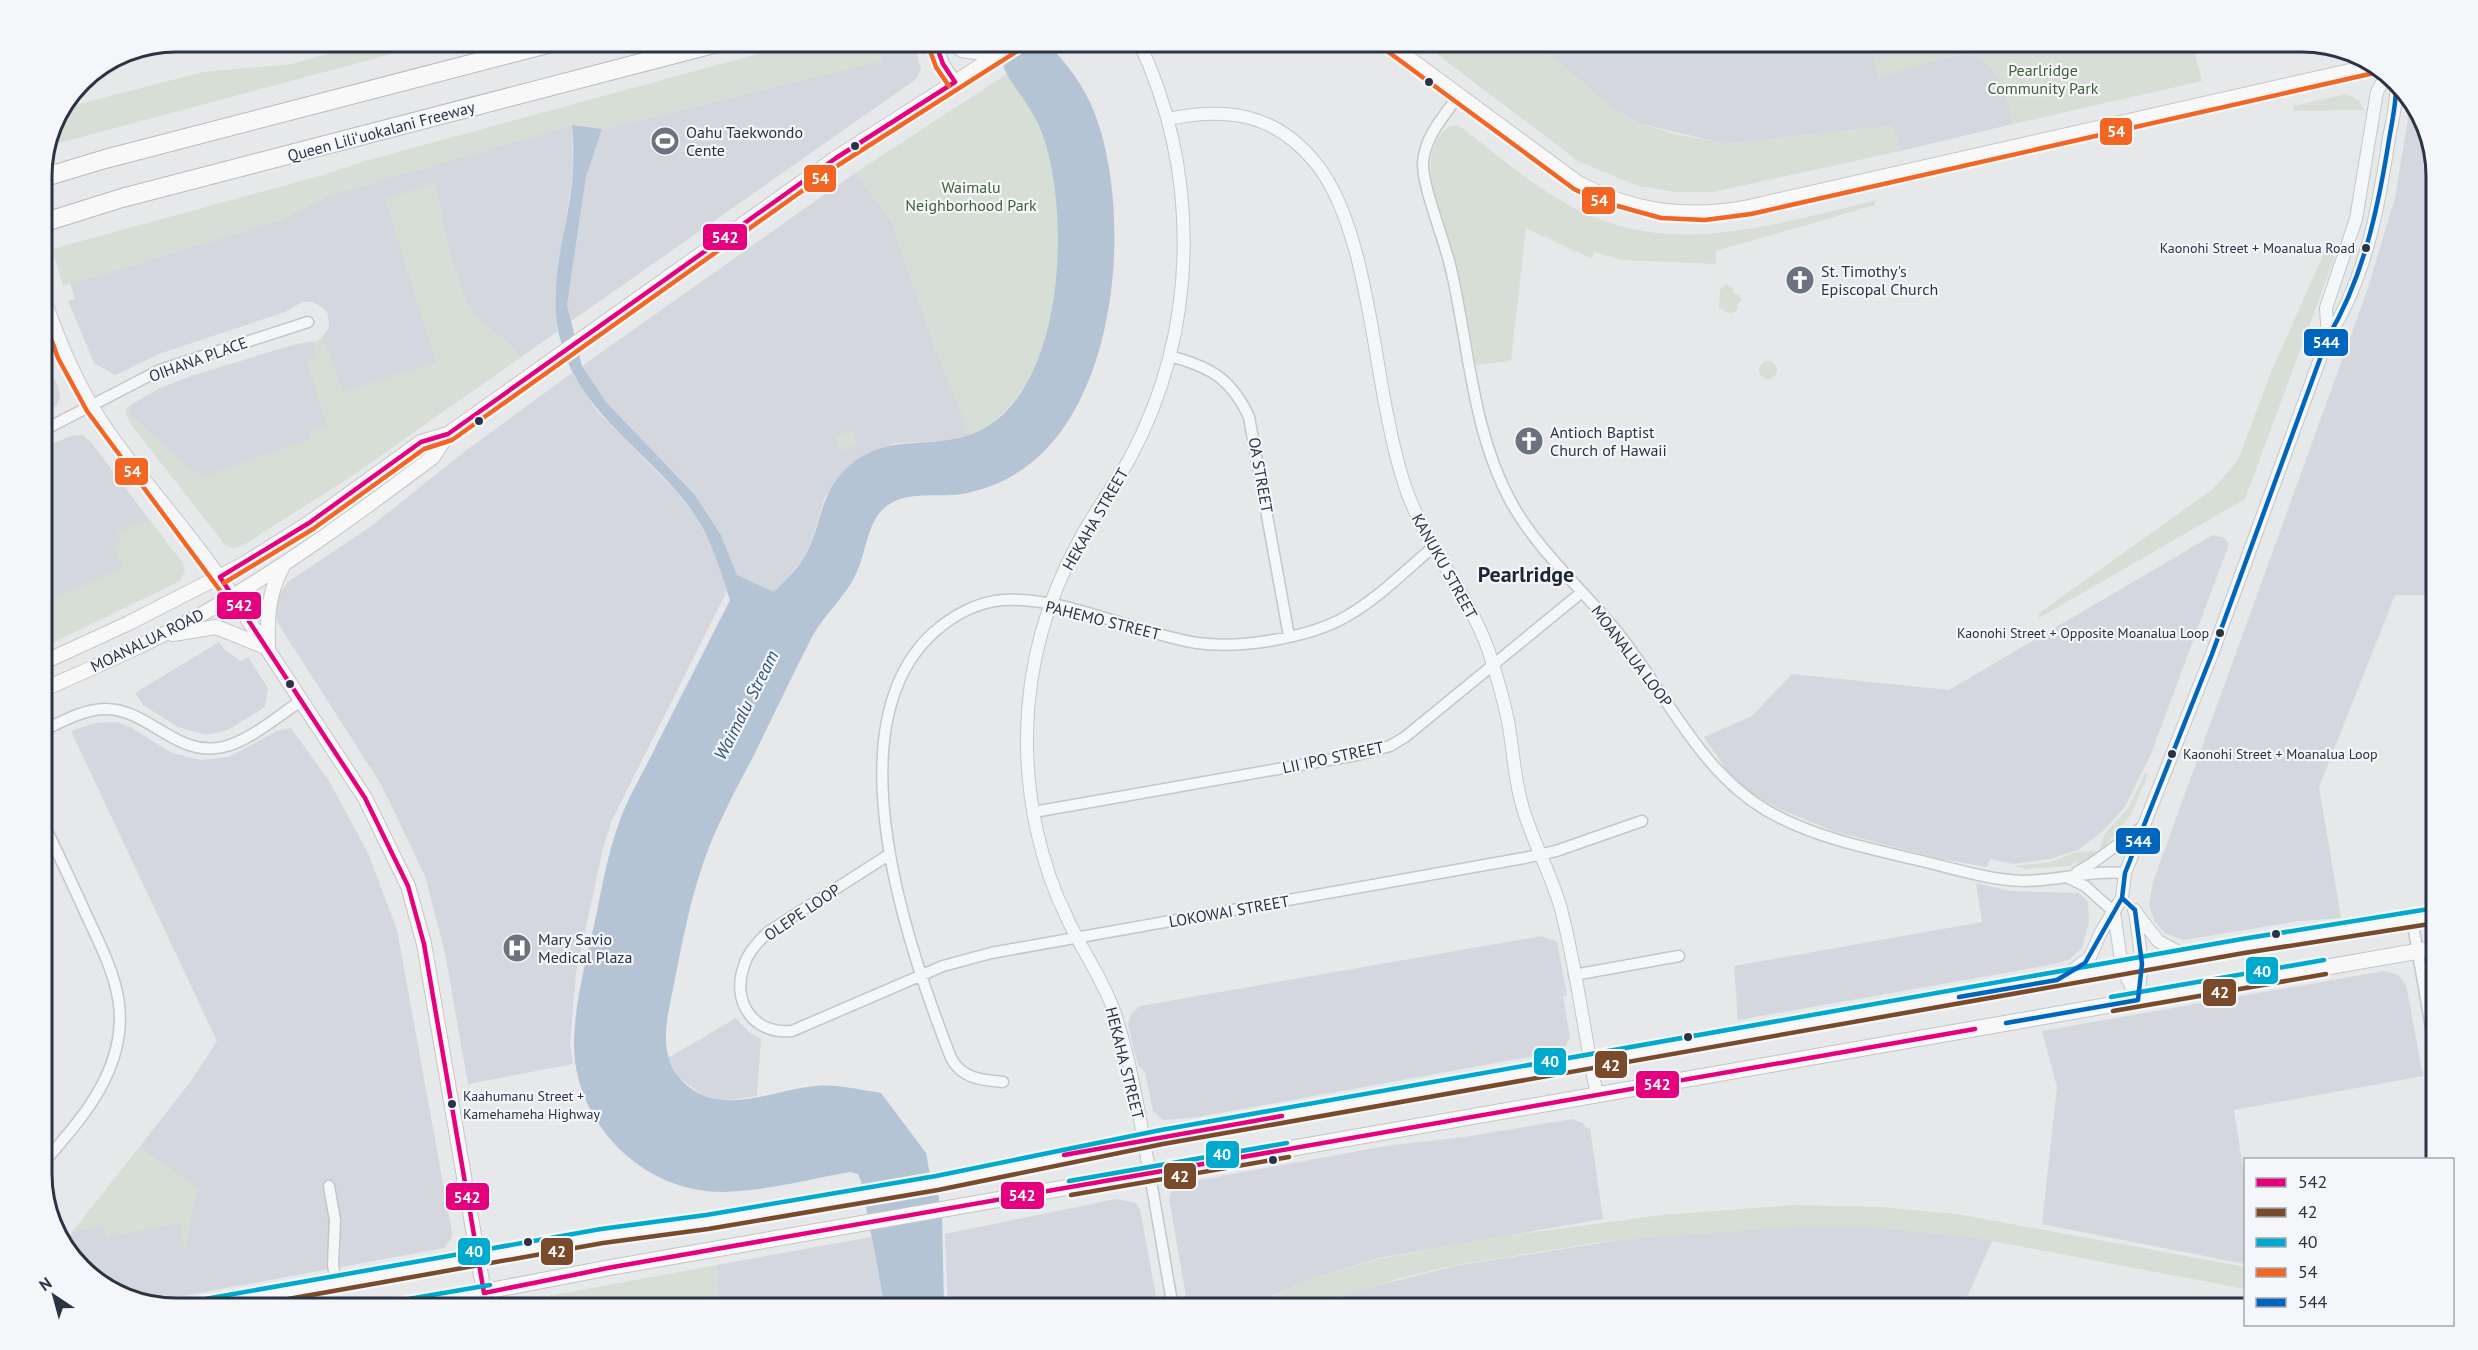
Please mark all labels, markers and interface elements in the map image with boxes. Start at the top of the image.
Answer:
park label: Pearlridge Community Park [1988,60,2099,98]
unlabelled marker [1423,76,1435,88]
street label: Queen Liliʻuokalani Freeway [285,96,477,166]
line badge: 54 [2099,117,2133,146]
text: 54 [2107,121,2125,141]
place label: Oahu Taekwondo Cente [686,122,803,160]
sports icon: Oahu Taekwondo Cente [649,125,681,157]
unlabelled marker [849,140,861,152]
line badge: 54 [803,164,837,193]
text: 54 [811,168,829,188]
park label: Waimalu Neighborhood Park [905,177,1037,215]
line badge: 54 [1581,186,1616,215]
text: 54 [1590,190,1608,210]
line badge: 542 [702,223,748,251]
text: 542 [711,227,739,247]
place label: Kaonohi Street + Moanalua Road [2160,239,2355,257]
marker: Kaonohi Street + Moanalua Road [2360,242,2372,254]
place label: St. Timothy's Episcopal Church [1821,261,1938,299]
church icon: St. Timothy's Episcopal Church [1784,264,1816,296]
line badge: 544 [2303,328,2349,357]
street label: OIHANA PLACE [146,332,250,386]
text: 544 [2312,332,2340,352]
unlabelled marker [473,415,485,427]
place label: Antioch Baptist Church of Hawaii [1550,422,1667,460]
church icon: Antioch Baptist Church of Hawaii [1513,425,1545,457]
street label: OA STREET [1245,436,1278,514]
line badge: 54 [114,457,149,486]
text: 54 [123,461,141,481]
street label: HEKAHA STREET [1058,464,1132,574]
street label: KANUKU STREET [1408,510,1482,622]
district label: Pearlridge [1478,560,1574,588]
line badge: 542 [216,591,262,620]
text: 542 [225,595,253,615]
street label: PAHEMO STREET [1044,596,1162,644]
street label: MOANALUA LOOP [1587,601,1677,711]
street label: MOANALUA ROAD [87,604,207,676]
place label: Kaonohi Street + Opposite Moanalua Loop [1957,624,2209,642]
marker: Kaonohi Street + Opposite Moanalua Loop [2214,627,2226,639]
water label: Waimalu Stream [709,646,784,764]
unlabelled marker [284,678,296,690]
street label: LII IPO STREET [1280,736,1386,778]
place label: Kaonohi Street + Moanalua Loop [2183,745,2378,763]
marker: Kaonohi Street + Moanalua Loop [2166,748,2178,760]
line badge: 544 [2115,827,2161,855]
text: 544 [2124,831,2152,851]
street label: OLEPE LOOP [760,879,844,945]
street label: LOKOWAI STREET [1167,891,1291,931]
unlabelled marker [2270,928,2282,940]
place label: Mary Savio Medical Plaza [538,929,632,967]
hospital icon: Mary Savio Medical Plaza [501,932,533,964]
line badge: 40 [2245,956,2279,985]
text: 40 [2253,961,2271,981]
line badge: 42 [2202,978,2237,1007]
text: 42 [2211,982,2229,1002]
street label: HEKAHA STREET [1101,1005,1149,1121]
unlabelled marker [1682,1031,1694,1043]
line badge: 40 [1533,1047,1567,1076]
line badge: 42 [1594,1050,1628,1079]
text: 40 [1541,1051,1559,1071]
text: 42 [1602,1055,1620,1075]
line badge: 542 [1635,1070,1680,1099]
text: 542 [1643,1074,1671,1094]
place label: Kaahumanu Street + Kamehameha Highway [463,1087,601,1123]
marker: Kaahumanu Street + Kamehameha Highway [446,1098,458,1110]
line badge: 40 [1205,1140,1240,1169]
text: 40 [1213,1144,1231,1164]
unlabelled marker [1267,1154,1279,1166]
legend [2244,1158,2454,1326]
line badge: 42 [1163,1162,1197,1190]
text: 42 [1171,1166,1189,1186]
text: 542 [2298,1170,2327,1193]
line badge: 542 [1000,1181,1045,1210]
line badge: 542 [445,1182,490,1211]
text: 542 [1008,1185,1036,1205]
text: 542 [453,1187,481,1207]
text: 42 [2298,1200,2318,1223]
text: 40 [2298,1230,2318,1253]
unlabelled marker [522,1236,534,1248]
line badge: 40 [457,1237,491,1266]
line badge: 42 [540,1237,574,1266]
text: 40 [465,1241,483,1261]
text: 42 [548,1241,566,1261]
text: 54 [2298,1260,2318,1283]
north arrow [24,1266,84,1326]
text: N [35,1273,55,1295]
text: 544 [2298,1290,2328,1313]

